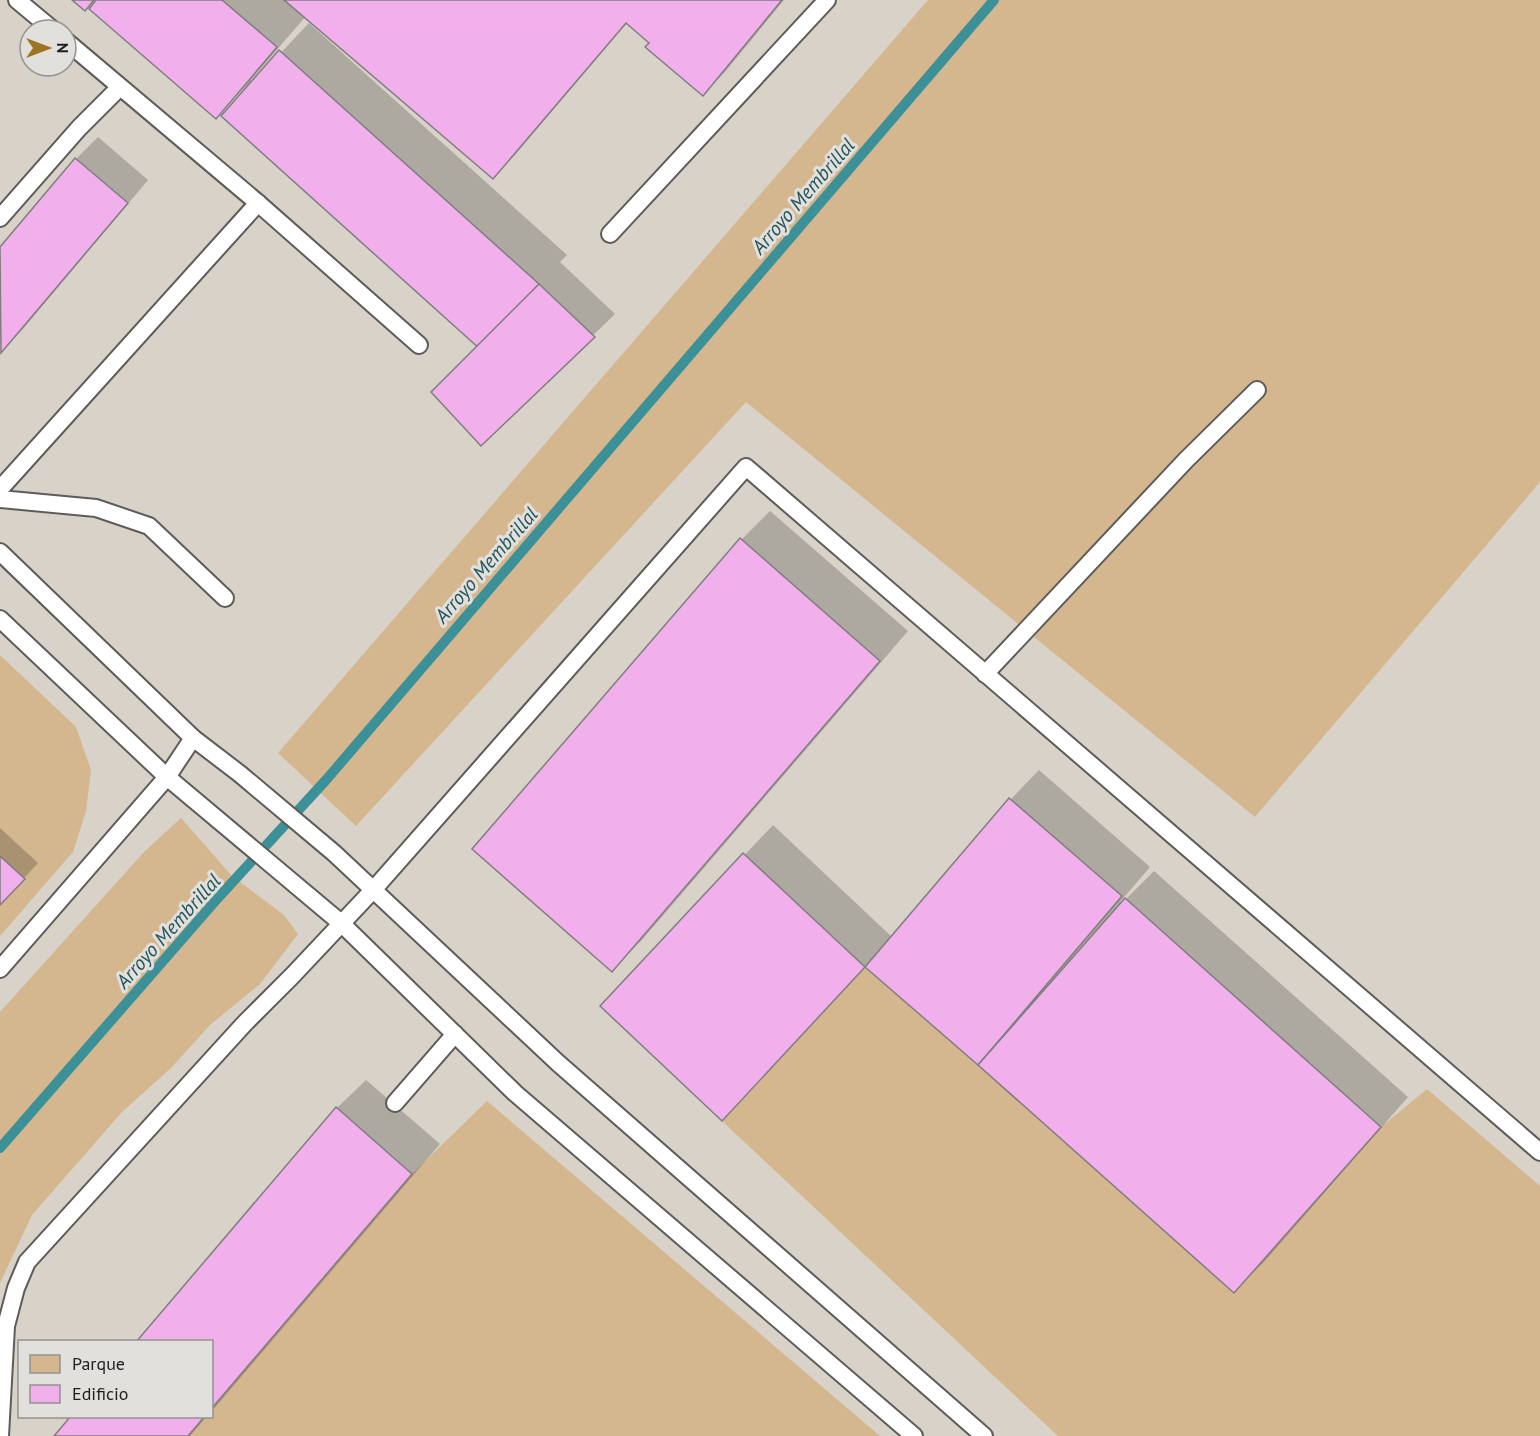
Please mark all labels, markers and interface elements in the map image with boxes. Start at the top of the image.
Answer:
north arrow [18,18,78,78]
text: N [53,43,73,53]
water label: Arroyo Membrillal [745,132,861,260]
water label: Arroyo Membrillal [428,501,544,629]
water label: Arroyo Membrillal [109,868,227,994]
legend [18,1340,213,1418]
text: Parque [72,1352,125,1375]
text: Edificio [72,1382,128,1405]

